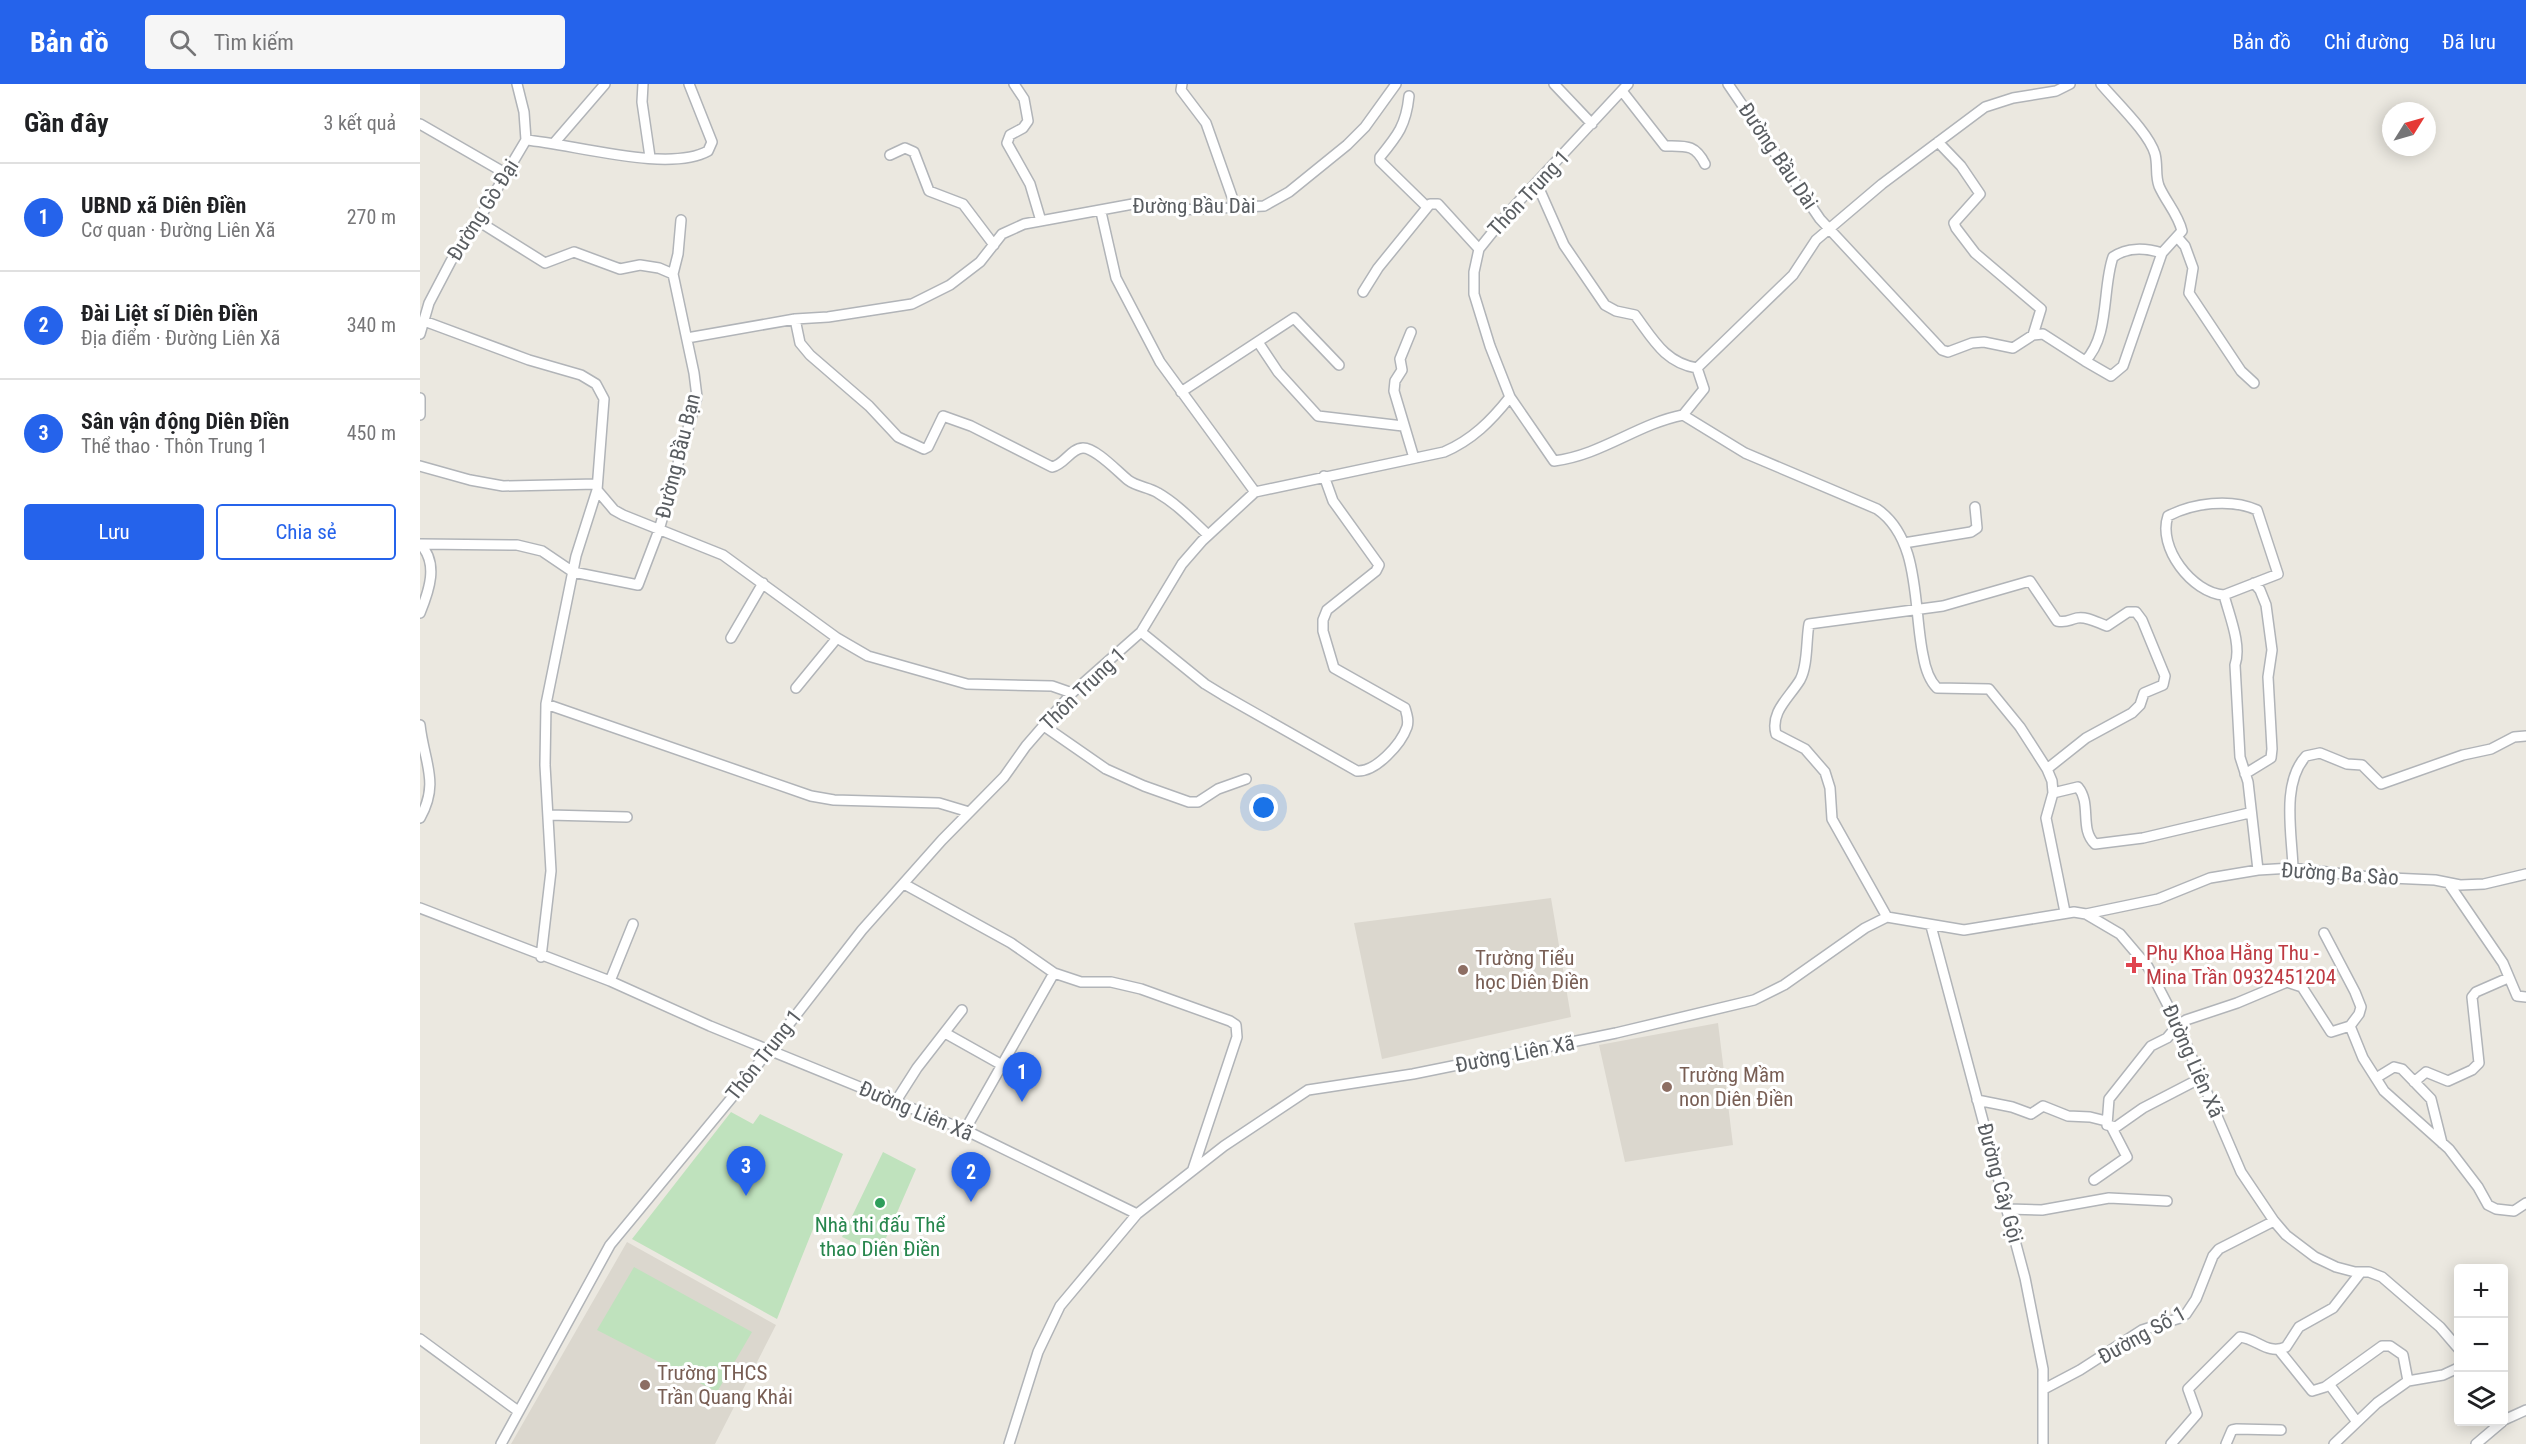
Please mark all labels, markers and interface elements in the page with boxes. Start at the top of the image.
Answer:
search box [145,15,565,69]
text: Bản đồ [30,26,109,59]
icon: search [166,26,199,59]
text: Tìm kiếm [214,30,294,55]
text: Bản đồ [2233,30,2291,54]
text: Chỉ đường [2324,30,2409,54]
text: Đã lưu [2442,30,2496,54]
street label: Đường Bầu Dài [1734,98,1822,214]
north arrow [2382,102,2436,156]
text: Gần đây [24,108,109,138]
text: 3 kết quả [324,111,396,135]
street label: Thôn Trung 1 [1483,145,1575,241]
street label: Đường Gò Đại [442,155,524,265]
text: UBND xã Diên Điền [81,193,246,218]
street label: Đường Bầu Dài [1132,194,1256,218]
text: 1 [38,205,49,229]
text: 270 m [347,205,396,229]
text: Cơ quan · Đường Liên Xã [81,218,275,242]
text: Đài Liệt sĩ Diên Điền [81,301,258,326]
text: 2 [38,313,49,337]
text: 340 m [347,313,396,337]
text: Địa điểm · Đường Liên Xã [81,326,280,350]
street label: Đường Bầu Bạn [651,391,705,521]
text: Sân vận động Diên Điền [81,409,289,434]
text: 3 [38,421,49,445]
text: 450 m [347,421,396,445]
text: Thể thao · Thôn Trung 1 [81,434,267,458]
button: Lưu [24,504,204,560]
button: Chia sẻ [216,504,396,560]
street label: Thôn Trung 1 [1036,643,1130,735]
your location [1249,793,1278,822]
street label: Đường Ba Sào [2281,858,2399,890]
place label: Phụ Khoa Hằng Thu - Mina Trần 0932451204 [2146,941,2336,989]
place label: Trường Tiểu học Diên Điền [1475,946,1589,994]
marker: Phụ Khoa Hằng Thu - Mina Trần 0932451204 [2127,958,2141,972]
marker: Trường Tiểu học Diên Điền [1456,963,1470,977]
street label: Đường Liên Xã [2157,1001,2229,1121]
street label: Thôn Trung 1 [721,1005,807,1105]
street label: Đường Liên Xã [1453,1031,1577,1077]
pin: 1 [1002,1052,1042,1102]
place label: Trường Mầm non Diên Điền [1679,1063,1793,1111]
street label: Đường Liên Xã [856,1076,976,1146]
marker: Trường Mầm non Diên Điền [1660,1080,1674,1094]
street label: Đường Cây Gội [1973,1121,2027,1245]
pin: 3 [726,1146,766,1196]
pin: 2 [952,1152,990,1202]
marker: Nhà thi đấu Thể thao Diên Điền [873,1196,887,1210]
place label: Nhà thi đấu Thể thao Diên Điền [815,1213,945,1261]
map controls [2454,1264,2508,1426]
button: + [2454,1264,2508,1318]
street label: Đường Số 1 [2094,1301,2190,1369]
button: − [2454,1318,2508,1372]
place label: Trường THCS Trần Quang Khải [657,1361,793,1409]
button: layers [2454,1372,2508,1426]
marker: Trường THCS Trần Quang Khải [638,1378,652,1392]

